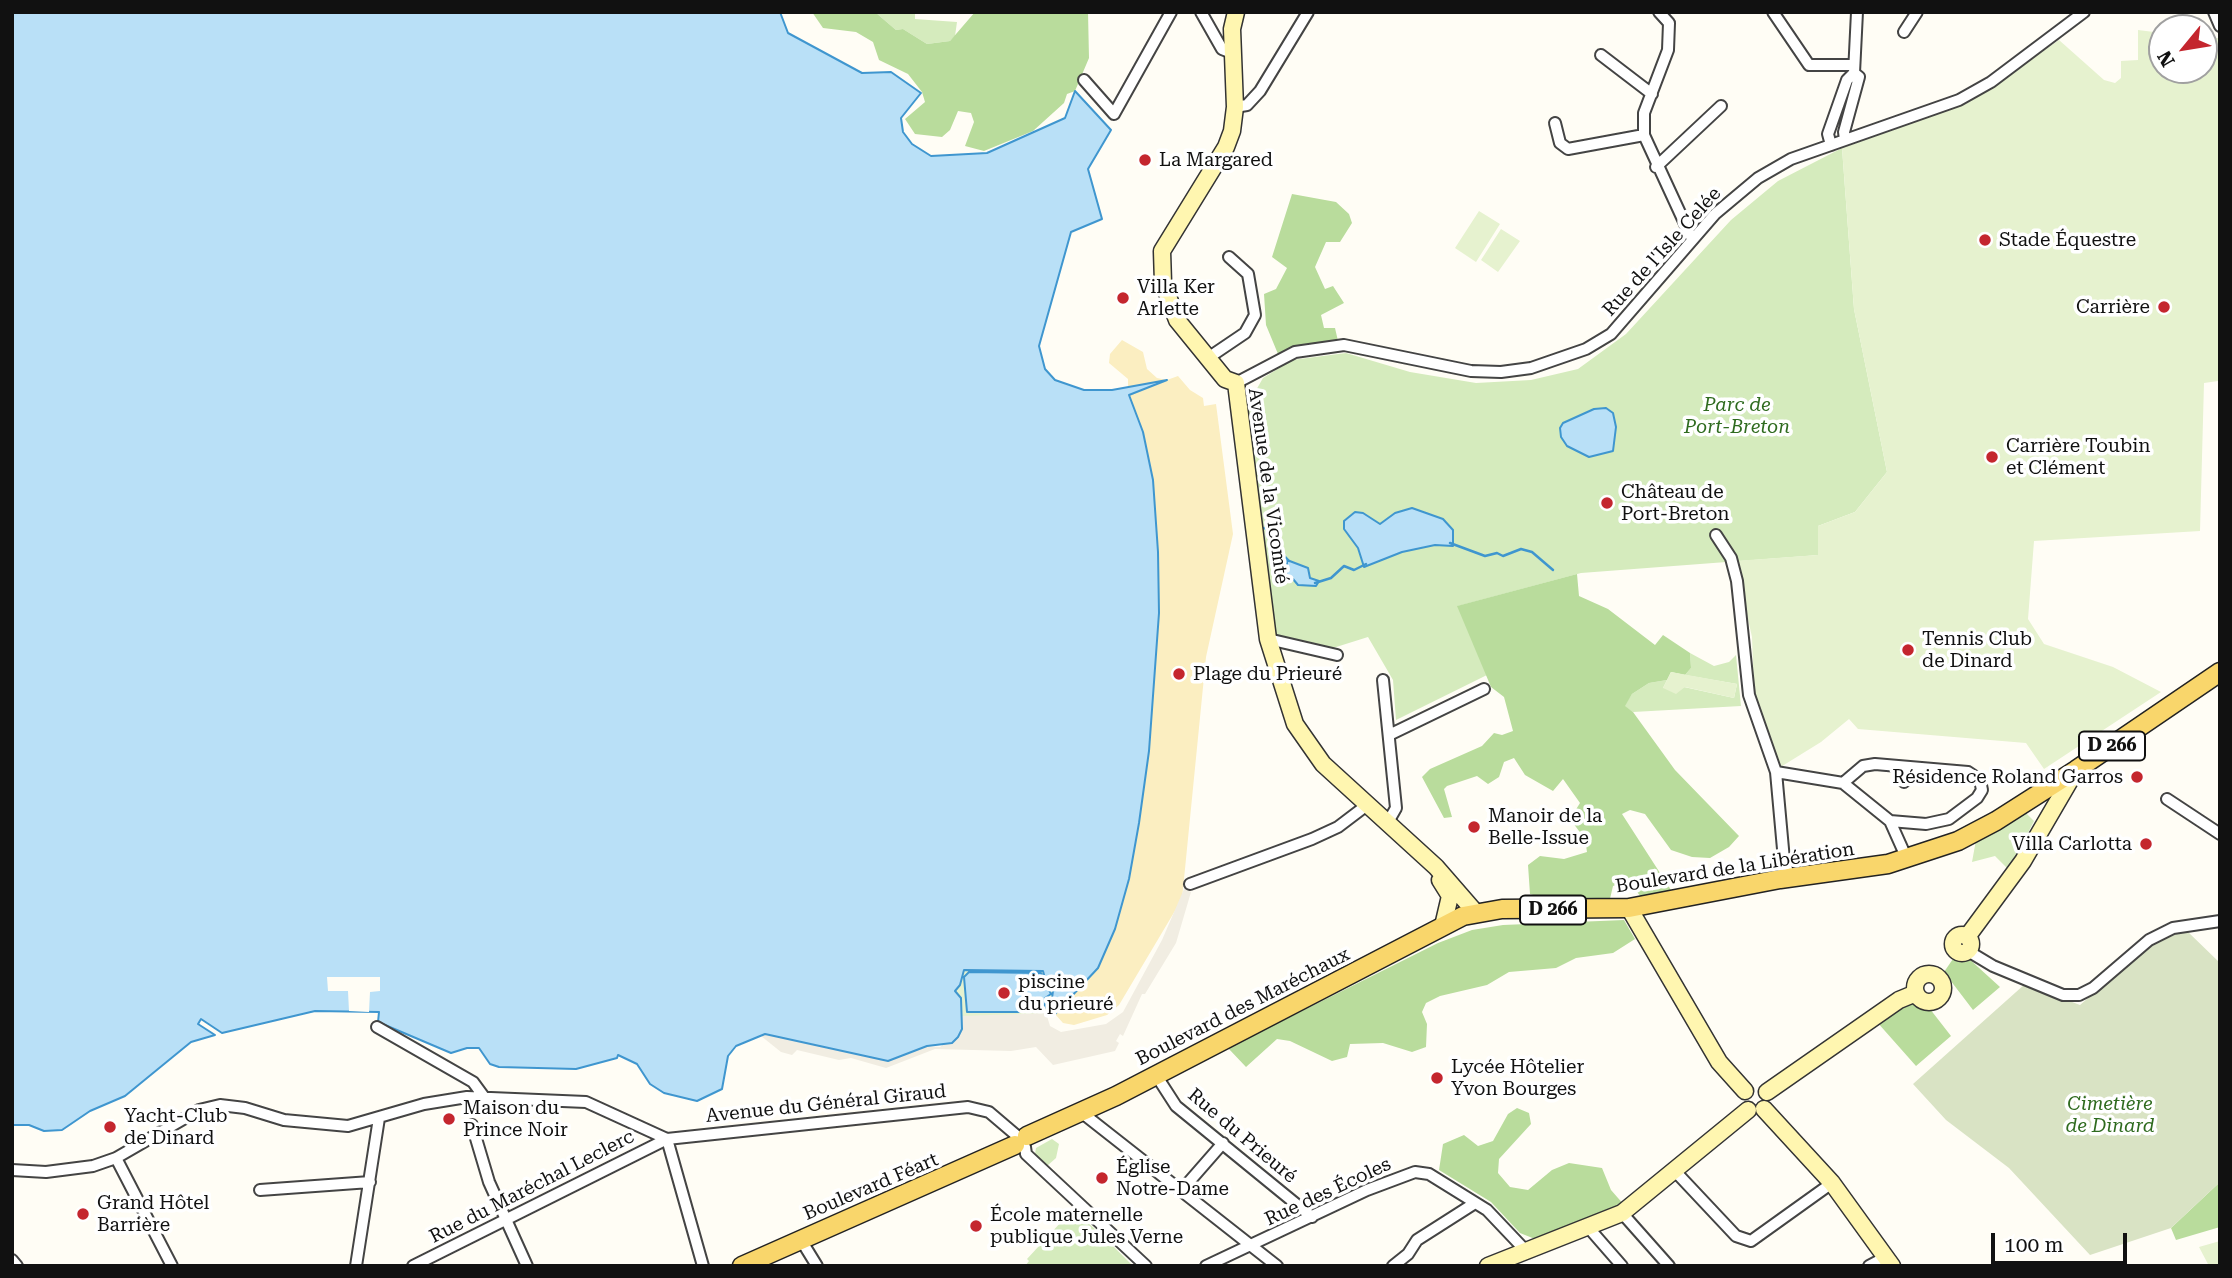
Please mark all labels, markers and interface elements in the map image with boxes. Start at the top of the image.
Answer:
north arrow [2148,14,2218,84]
text: N [2152,47,2180,71]
place label: La Margared [1159,149,1273,171]
marker: La Margared [1137,152,1153,168]
street label: Rue de l'Isle Celée [1598,183,1726,321]
place label: Stade Équestre [1999,229,2136,251]
marker: Stade Équestre [1977,232,1993,248]
place label: Villa Ker Arlette [1137,276,1215,320]
marker: Villa Ker Arlette [1115,290,1131,306]
place label: Carrière [2076,296,2150,318]
marker: Carrière [2156,299,2172,315]
street label: Avenue de la Vicomté [1243,387,1293,585]
park label: Parc de Port-Breton [1684,394,1790,438]
place label: Carrière Toubin et Clément [2006,435,2150,479]
marker: Carrière Toubin et Clément [1984,449,2000,465]
place label: Château de Port-Breton [1621,481,1730,525]
marker: Château de Port-Breton [1599,495,1615,511]
place label: Tennis Club de Dinard [1922,628,2032,672]
marker: Tennis Club de Dinard [1900,642,1916,658]
place label: Plage du Prieuré [1193,663,1342,685]
marker: Plage du Prieuré [1171,666,1187,682]
road number: D 266 [2079,732,2145,760]
place label: Résidence Roland Garros [1892,766,2123,788]
marker: Résidence Roland Garros [2129,769,2145,785]
place label: Manoir de la Belle-Issue [1488,805,1602,849]
marker: Manoir de la Belle-Issue [1466,819,1482,835]
place label: Villa Carlotta [2012,833,2132,855]
marker: Villa Carlotta [2138,836,2154,852]
street label: Boulevard de la Libération [1614,838,1856,898]
road number: D 266 [1520,896,1586,925]
street label: Boulevard des Maréchaux [1132,943,1354,1071]
place label: piscine du prieuré [1018,971,1113,1015]
marker: piscine du prieuré [996,985,1012,1001]
place label: Lycée Hôtelier Yvon Bourges [1451,1056,1584,1100]
marker: Lycée Hôtelier Yvon Bourges [1429,1070,1445,1086]
street label: Avenue du Général Giraud [705,1080,947,1128]
street label: Rue du Prieuré [1183,1084,1301,1188]
park label: Cimetière de Dinard [2065,1093,2155,1137]
place label: Maison du Prince Noir [463,1097,568,1141]
place label: Yacht-Club de Dinard [124,1105,228,1149]
marker: Maison du Prince Noir [441,1111,457,1127]
marker: Yacht-Club de Dinard [102,1119,118,1135]
street label: Rue du Maréchal Leclerc [426,1125,638,1249]
street label: Boulevard Féart [800,1148,942,1226]
street label: Rue des Écoles [1261,1153,1395,1231]
place label: Église Notre-Dame [1116,1156,1229,1200]
marker: Église Notre-Dame [1094,1170,1110,1186]
place label: Grand Hôtel Barrière [97,1192,209,1236]
place label: École maternelle publique Jules Verne [990,1204,1183,1248]
marker: Grand Hôtel Barrière [75,1206,91,1222]
marker: École maternelle publique Jules Verne [968,1218,984,1234]
scale bar [1994,1218,2130,1262]
text: 100 m [2004,1233,2064,1257]

